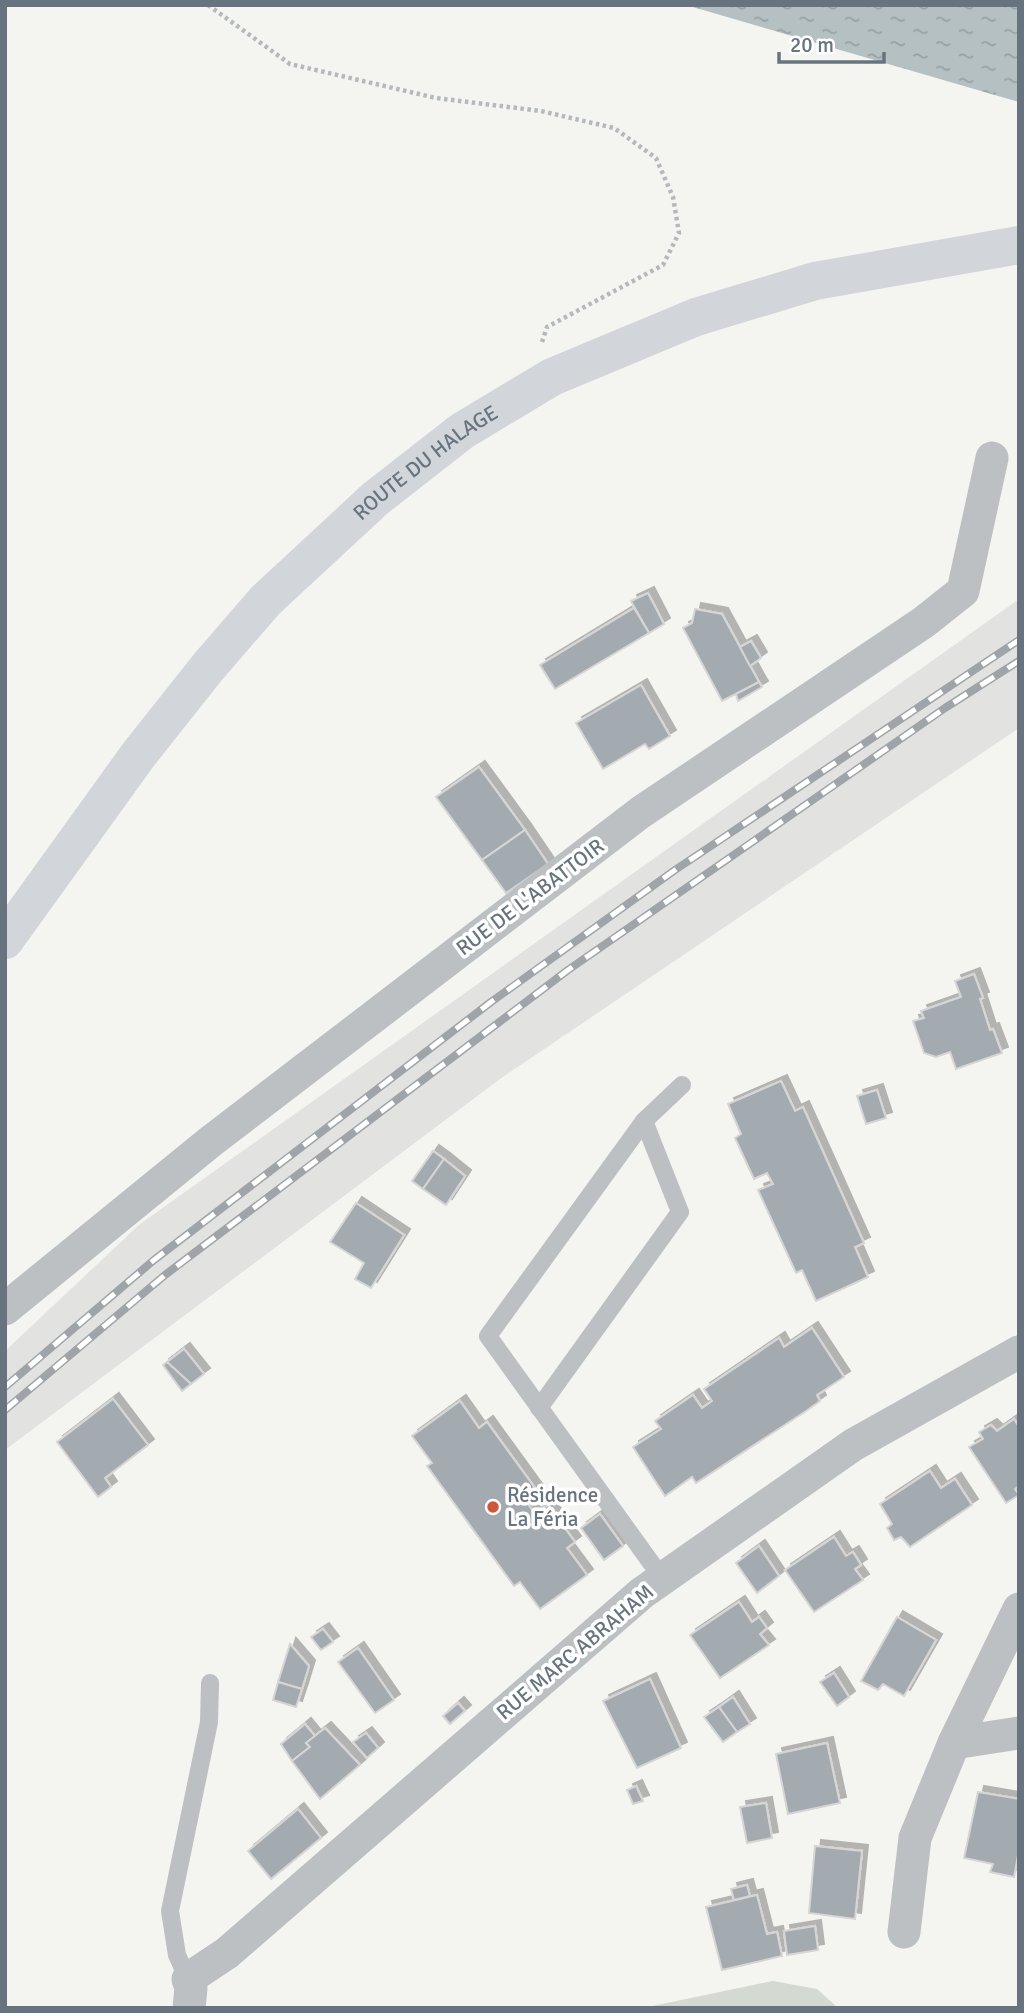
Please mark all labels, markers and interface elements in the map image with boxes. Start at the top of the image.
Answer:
scale bar [779,21,884,65]
text: 20 m [790,32,834,58]
street label: ROUTE DU HALAGE [348,399,503,526]
street label: RUE DE L'ABATTOIR [451,833,609,961]
place label: Résidence La Féria [507,1482,598,1532]
marker: Résidence La Féria [485,1499,501,1515]
street label: RUE MARC ABRAHAM [491,1579,659,1725]

